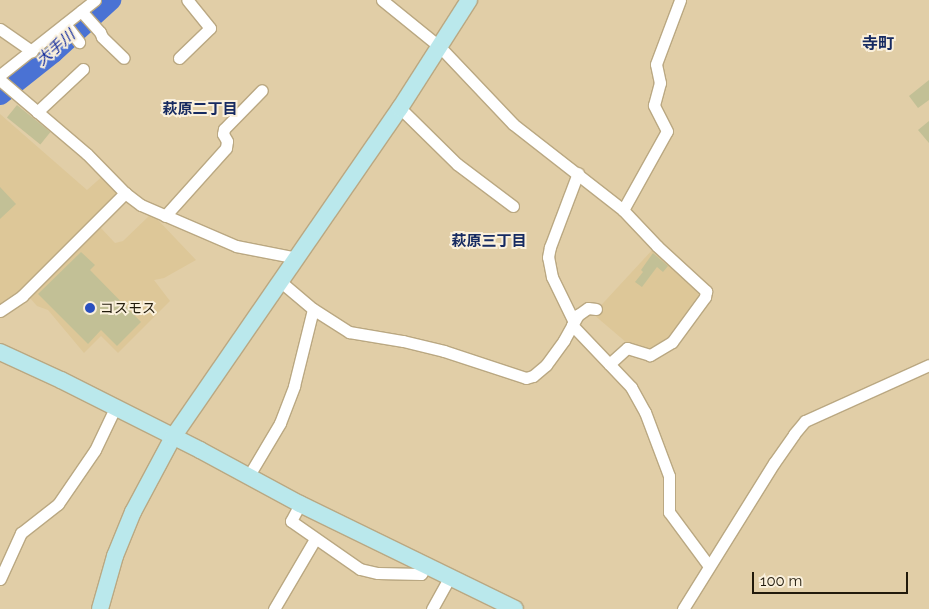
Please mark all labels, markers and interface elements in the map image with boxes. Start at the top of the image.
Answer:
water label: 大手川 [33,26,79,70]
district label: 寺町 [862,34,894,54]
district label: 萩原二丁目 [163,101,237,119]
district label: 萩原三丁目 [452,233,526,251]
place label: コスモス [100,300,156,316]
marker: コスモス [84,302,96,314]
scale bar [754,562,910,594]
text: 100 m [760,572,802,590]

